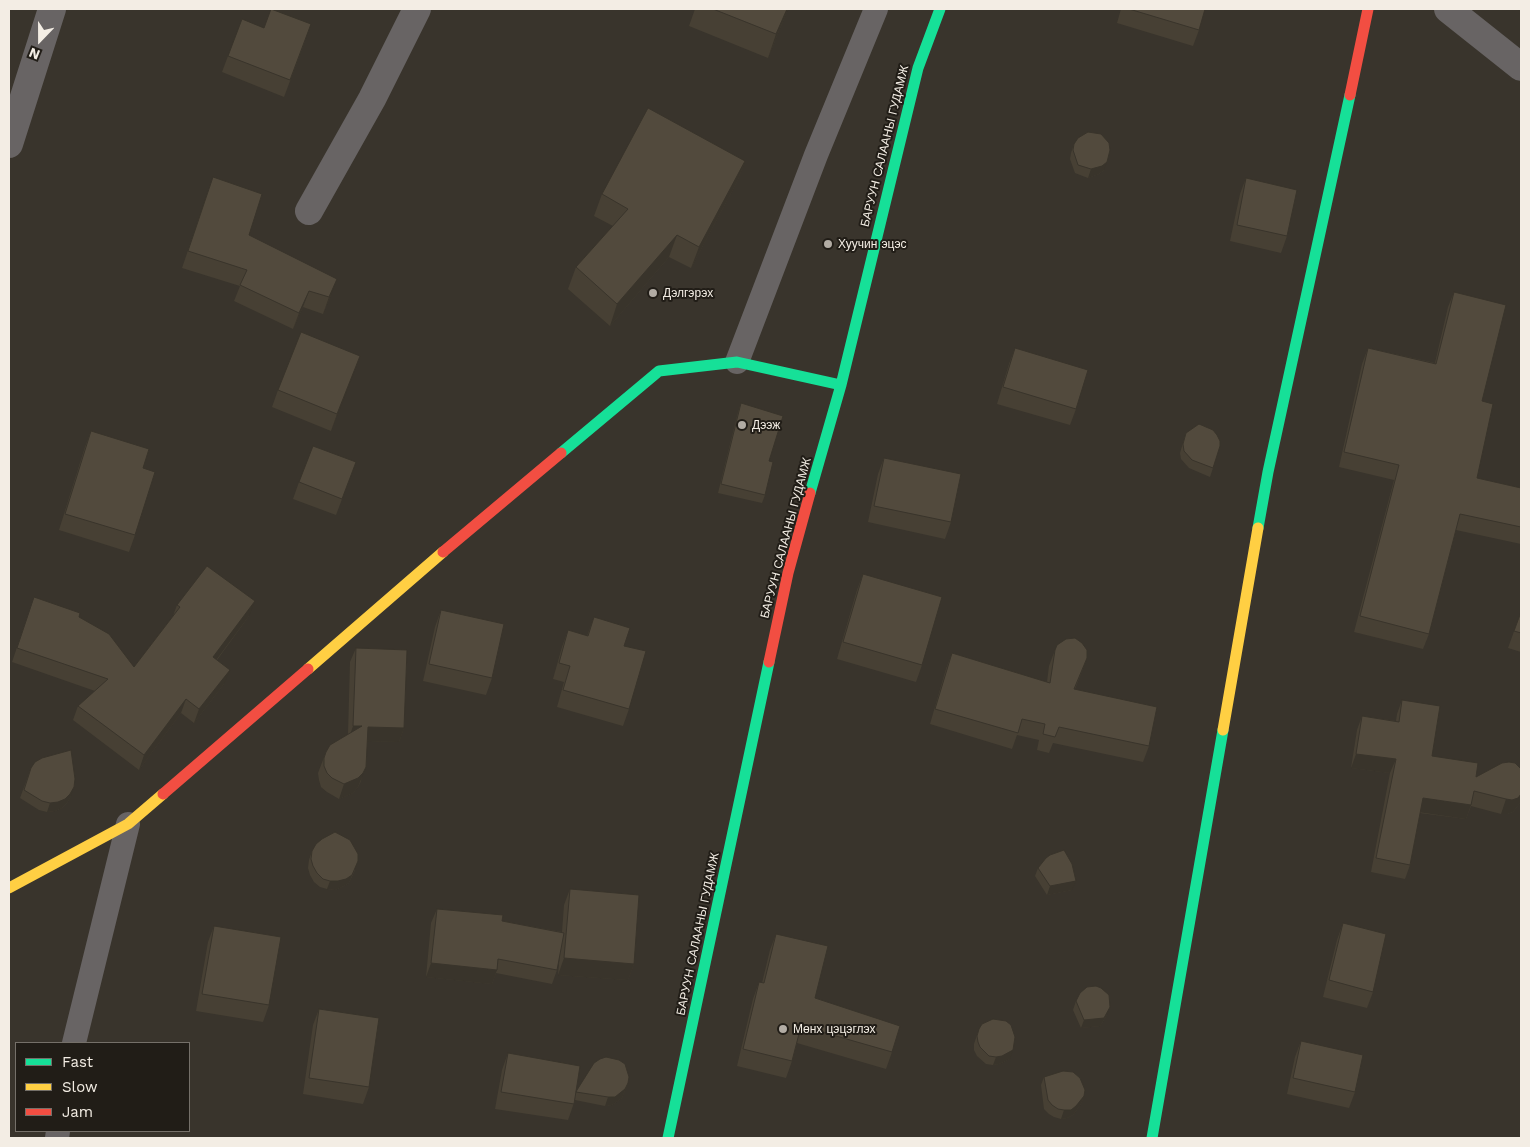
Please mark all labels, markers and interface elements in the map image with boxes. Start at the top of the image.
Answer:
north arrow [15,15,65,65]
text: N [27,45,42,63]
street label: БАРУУН САЛААНЫ ГУДАМЖ [858,64,912,228]
place label: Хуучин эцэс [838,237,907,251]
marker: Хуучин эцэс [822,238,834,250]
place label: Дэлгэрэх [663,286,713,300]
marker: Дэлгэрэх [647,287,659,299]
place label: Дээж [752,418,780,432]
marker: Дээж [736,419,748,431]
street label: БАРУУН САЛААНЫ ГУДАМЖ [758,456,814,620]
street label: БАРУУН САЛААНЫ ГУДАМЖ [674,851,722,1017]
place label: Мөнх цэцэглэх [793,1022,875,1036]
marker: Мөнх цэцэглэх [777,1023,789,1035]
legend [15,1042,190,1132]
text: Fast [62,1053,93,1071]
text: Slow [62,1078,98,1096]
text: Jam [62,1103,93,1121]

